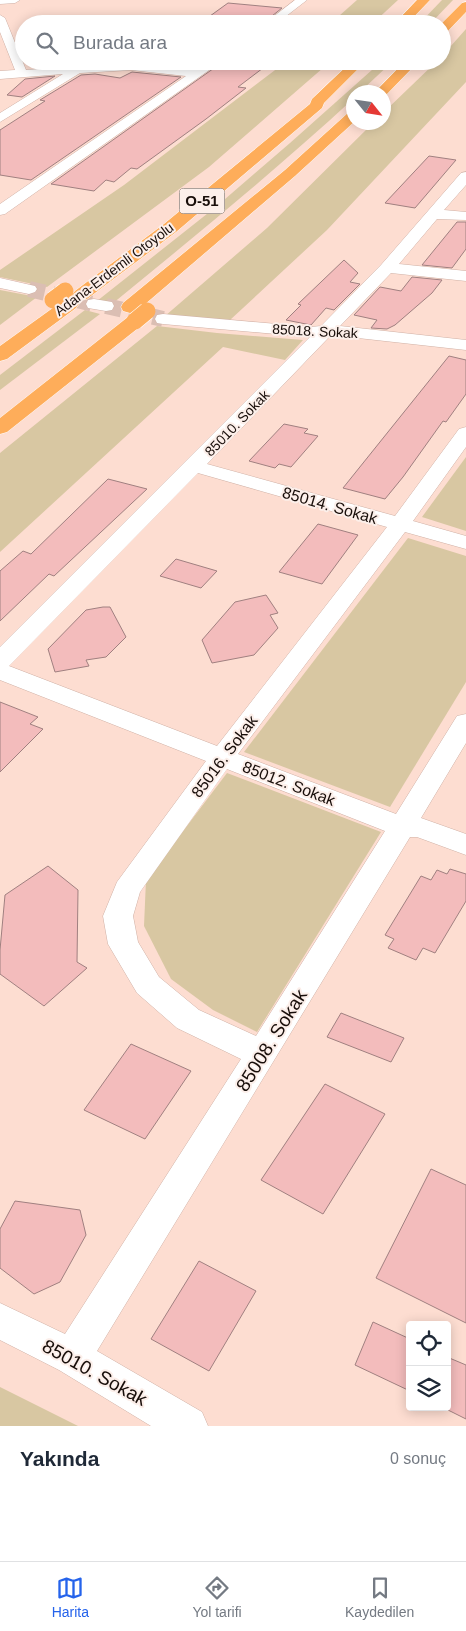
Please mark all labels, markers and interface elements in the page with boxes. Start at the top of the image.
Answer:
search box [15,15,451,70]
icon: search [33,29,61,57]
text: Burada ara [73,32,167,53]
north arrow [346,85,391,130]
road number: O-51 [180,188,224,214]
street label: Adana-Erdemli Otoyolu [51,219,177,319]
street label: 85018. Sokak [272,321,359,341]
street label: 85010. Sokak [202,386,273,459]
street label: 85014. Sokak [280,484,380,527]
street label: 85016. Sokak [188,711,261,800]
street label: 85012. Sokak [240,758,338,809]
street label: 85008. Sokak [232,985,311,1095]
map controls [406,1321,451,1411]
button: locate [406,1321,451,1366]
street label: 85010. Sokak [39,1335,151,1410]
button: layers [406,1366,451,1411]
text: Yakında [20,1447,99,1470]
text: 0 sonuç [390,1450,446,1467]
tab: Harita [52,1574,89,1620]
tab: Yol tarifi [192,1574,242,1620]
tab: Kaydedilen [345,1574,414,1620]

